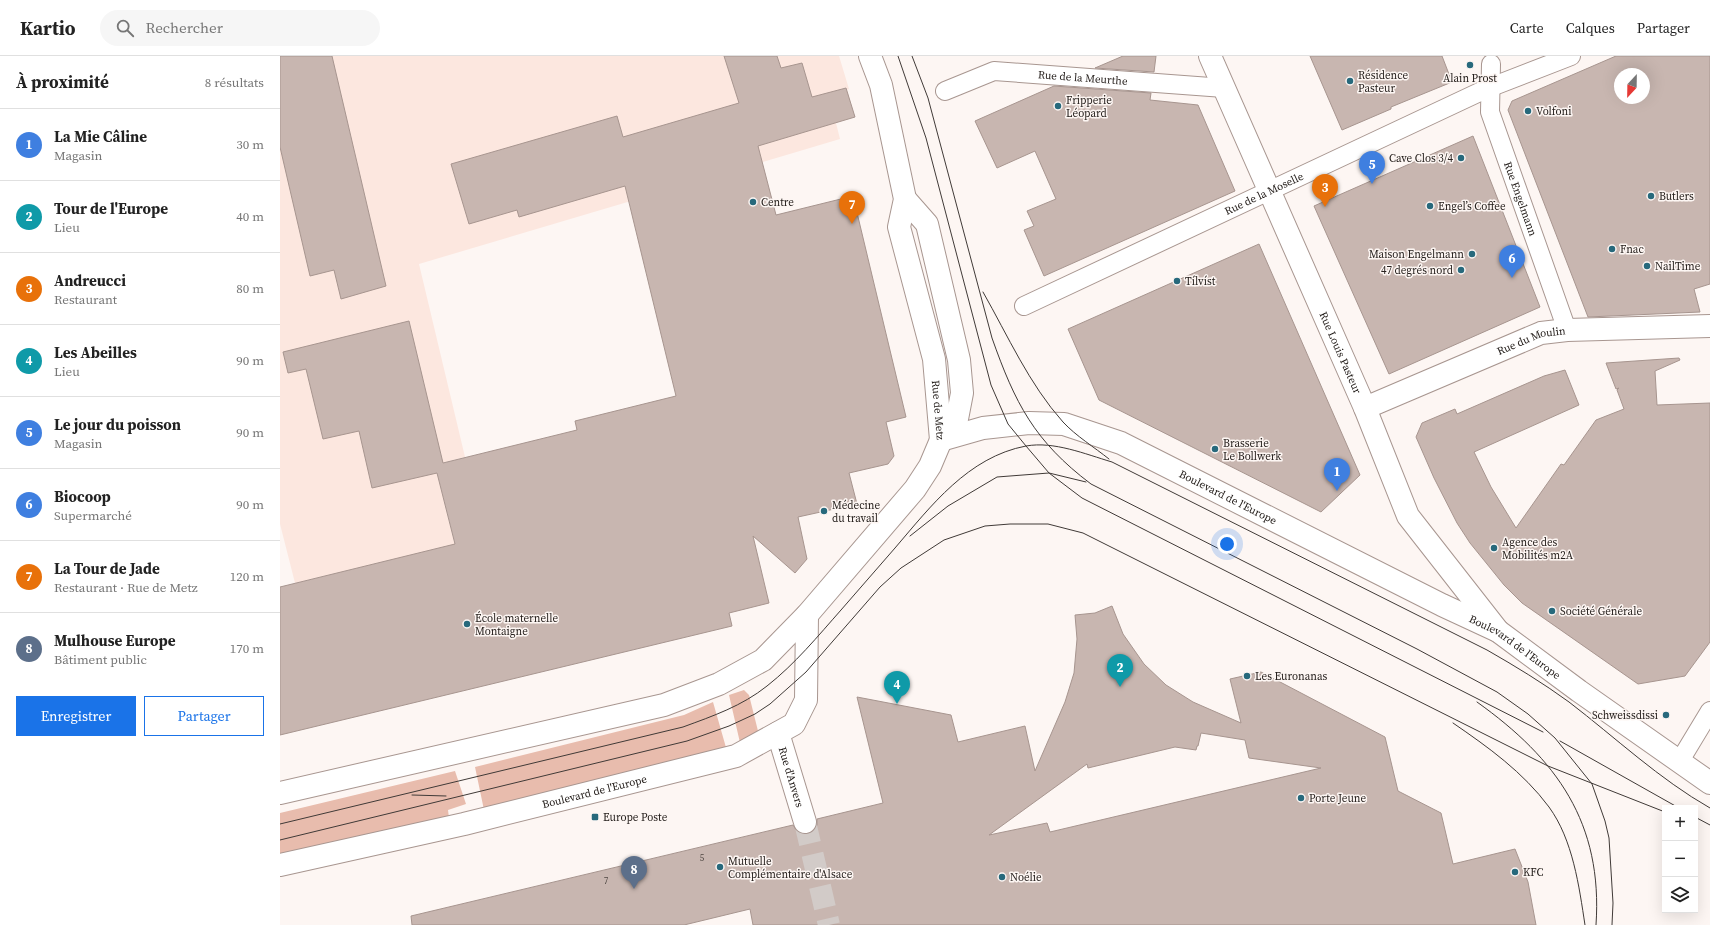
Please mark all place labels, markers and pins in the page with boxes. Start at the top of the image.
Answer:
marker: Alain Prost [1465,60,1475,70]
place label: Résidence Pasteur [1358,68,1409,96]
place label: Alain Prost [1443,71,1497,86]
marker: Résidence Pasteur [1345,76,1355,86]
place label: Fripperie Léopard [1066,93,1112,121]
marker: Fripperie Léopard [1053,101,1063,111]
place label: Volfoni [1536,104,1572,119]
marker: Volfoni [1523,106,1533,116]
pin: 5 [1359,151,1385,184]
place label: Cave Clos 3/4 [1389,151,1453,166]
marker: Cave Clos 3/4 [1456,153,1466,163]
pin: 3 [1312,174,1338,207]
place label: Butlers [1659,189,1694,204]
pin: 7 [839,191,865,224]
marker: Butlers [1646,191,1656,201]
place label: Centre [761,195,794,210]
marker: Centre [748,197,758,207]
place label: Engel’s Coffee [1438,199,1506,214]
marker: Engel’s Coffee [1425,201,1435,211]
place label: Fnac [1620,242,1644,257]
marker: Fnac [1607,244,1617,254]
pin: 6 [1499,245,1525,278]
place label: Maison Engelmann [1369,247,1464,262]
marker: Maison Engelmann [1467,249,1477,259]
place label: NailTime [1655,259,1701,274]
marker: NailTime [1642,261,1652,271]
place label: 47 degrés nord [1381,263,1454,278]
marker: 47 degrés nord [1456,265,1466,275]
place label: Tílvíst [1185,274,1216,289]
marker: Tílvíst [1172,276,1182,286]
place label: Brasserie Le Bollwerk [1223,436,1282,464]
marker: Brasserie Le Bollwerk [1210,444,1220,454]
pin: 1 [1324,458,1350,491]
place label: Médecine du travail [832,498,880,526]
marker: Médecine du travail [819,506,829,516]
place label: Agence des Mobilités m2A [1502,535,1574,563]
marker: Agence des Mobilités m2A [1489,543,1499,553]
place label: Société Générale [1560,604,1642,619]
marker: Société Générale [1547,606,1557,616]
place label: École maternelle Montaigne [475,611,558,639]
marker: École maternelle Montaigne [462,619,472,629]
pin: 2 [1107,654,1133,687]
place label: Les Euronanas [1255,669,1327,684]
pin: 4 [884,671,910,704]
marker: Les Euronanas [1242,671,1252,681]
place label: Schweissdissi [1592,708,1658,723]
marker: Schweissdissi [1661,710,1671,720]
place label: Porte Jeune [1309,791,1366,806]
marker: Porte Jeune [1296,793,1306,803]
place label: Europe Poste [603,810,668,825]
marker: Europe Poste [590,812,600,822]
place label: Mutuelle Complémentaire d'Alsace [728,854,853,882]
pin: 8 [621,856,647,889]
marker: Mutuelle Complémentaire d'Alsace [715,862,725,872]
place label: KFC [1523,865,1544,880]
marker: KFC [1510,867,1520,877]
place label: Noélie [1010,870,1042,885]
marker: Noélie [997,872,1007,882]

